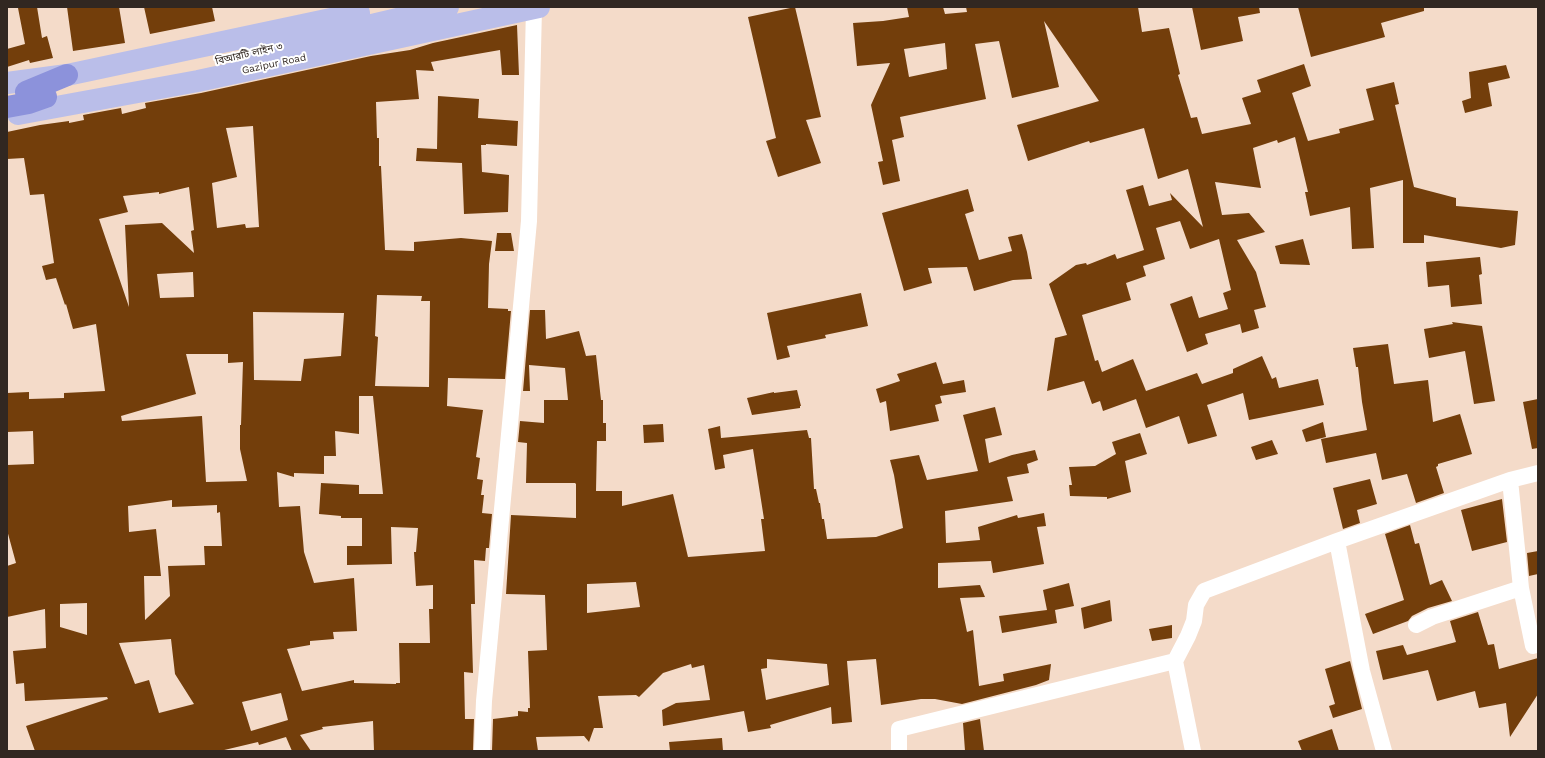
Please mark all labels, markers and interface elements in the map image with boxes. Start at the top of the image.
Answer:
street label: বিআরটি লাইন ৩ [214,40,284,68]
street label: Gazipur Road [241,51,307,77]

